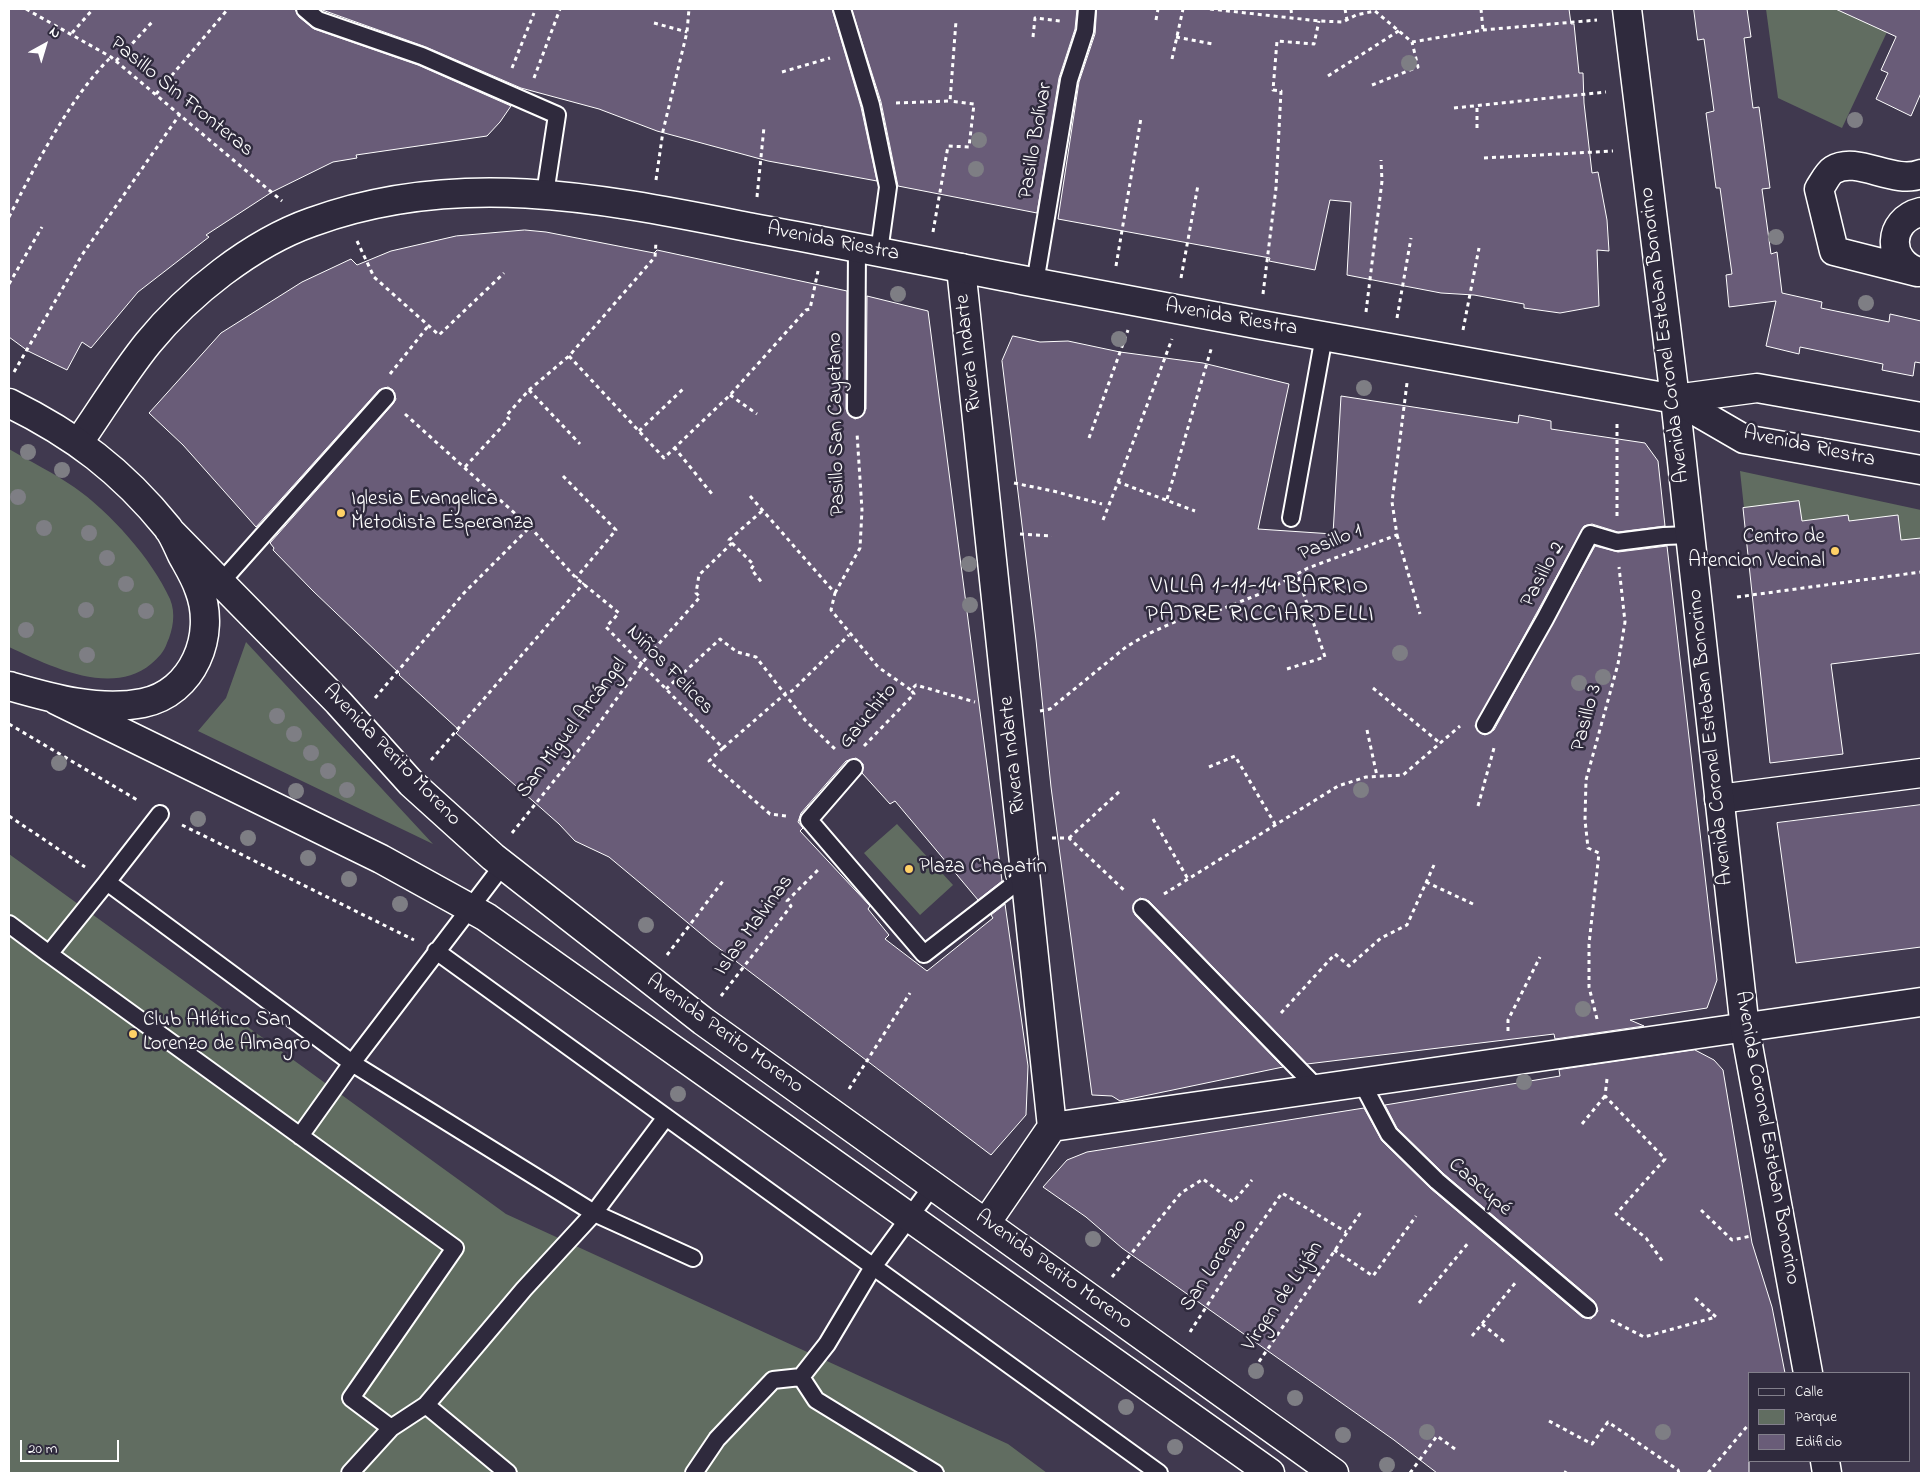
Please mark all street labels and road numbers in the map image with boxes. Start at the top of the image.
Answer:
street label: Pasillo Sin Fronteras [104,32,258,164]
street label: Pasillo Bolívar [1014,81,1060,201]
street label: Avenida Coronel Esteban Bonorino [1635,186,1697,484]
street label: Avenida Riestra [765,218,901,268]
street label: Rivera Indarte [951,293,989,413]
street label: Avenida Riestra [1163,295,1299,343]
street label: Pasillo San Cayetano [824,332,852,516]
street label: Avenida Riestra [1741,422,1877,474]
street label: Pasillo 1 [1295,520,1367,568]
street label: Pasillo 2 [1516,538,1572,612]
street label: Avenida Coronel Esteban Bonorino [1684,588,1740,886]
street label: Niños Felices [620,621,718,721]
street label: San Miguel Arcángel [512,654,634,804]
street label: Gauchito [834,679,904,755]
street label: Avenida Perito Moreno [317,680,465,832]
street label: Pasillo 3 [1567,682,1609,754]
street label: Rivera Indarte [995,695,1033,815]
street label: Islas Malvinas [710,871,800,981]
street label: Avenida Perito Moreno [640,969,808,1101]
street label: Avenida Coronel Esteban Bonorino [1728,989,1804,1287]
street label: Caacupé [1442,1153,1516,1223]
street label: Avenida Perito Moreno [969,1205,1137,1337]
street label: San Lorenzo [1176,1215,1254,1317]
street label: Virgen de Luján [1238,1237,1330,1357]

